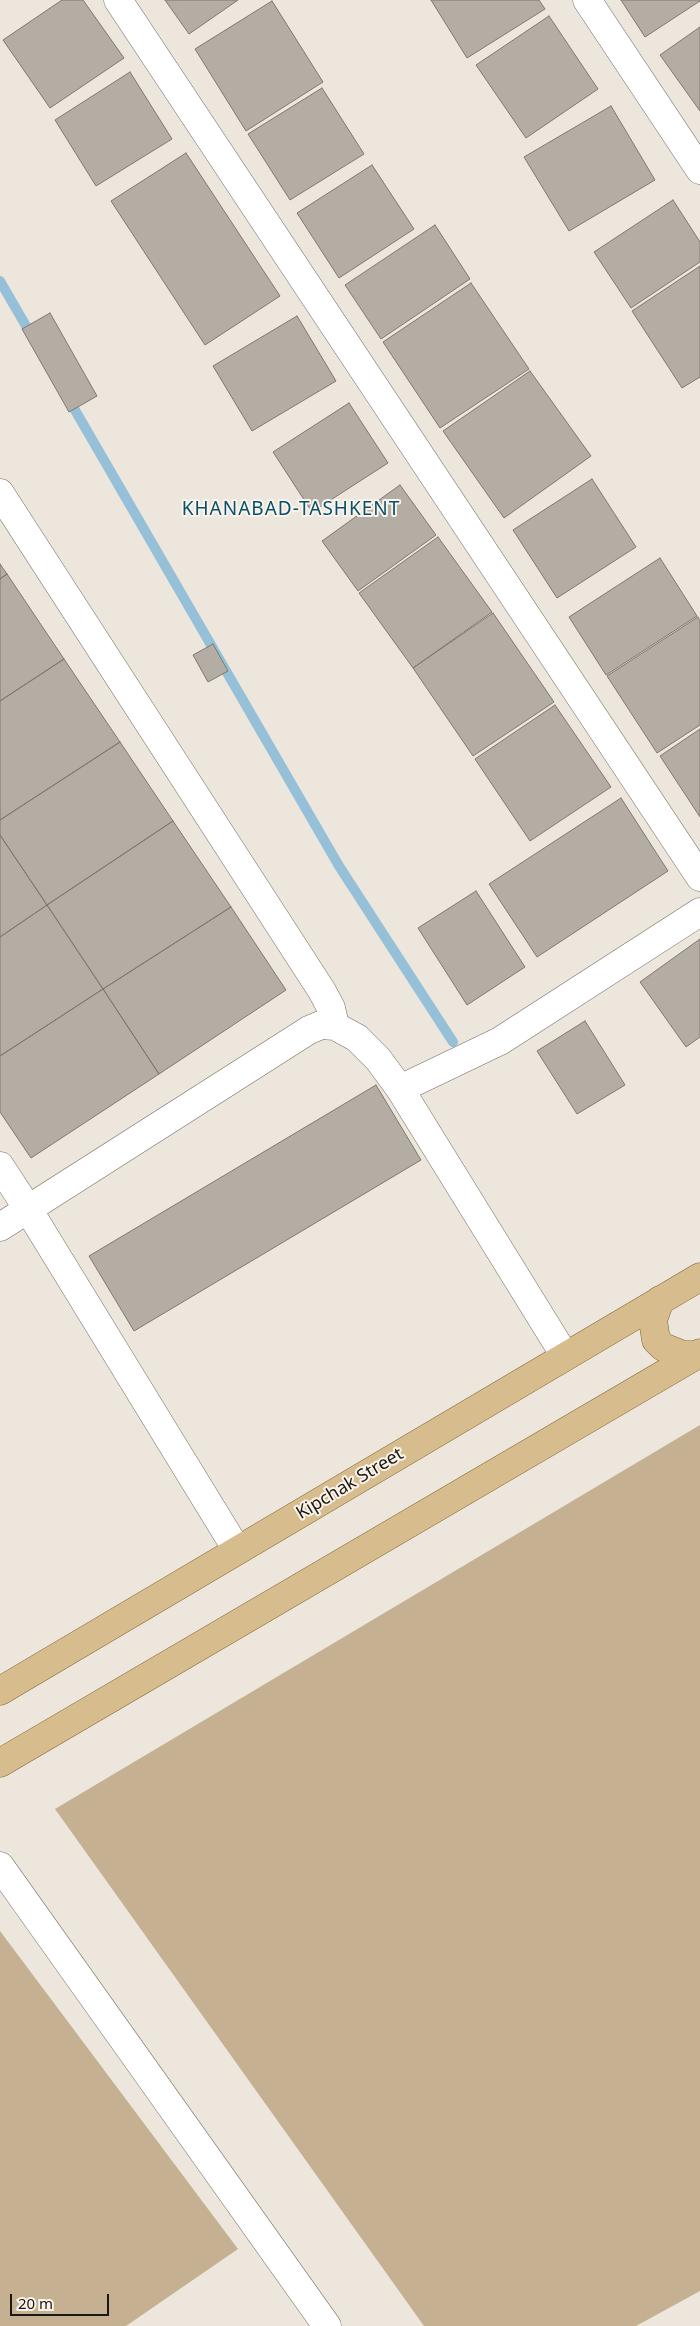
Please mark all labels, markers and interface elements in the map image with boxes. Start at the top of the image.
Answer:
district label: KHANABAD-TASHKENT [180,499,402,521]
street label: Kipchak Street [292,1444,408,1524]
scale bar [12,2284,111,2316]
text: 20 m [18,2293,53,2313]

